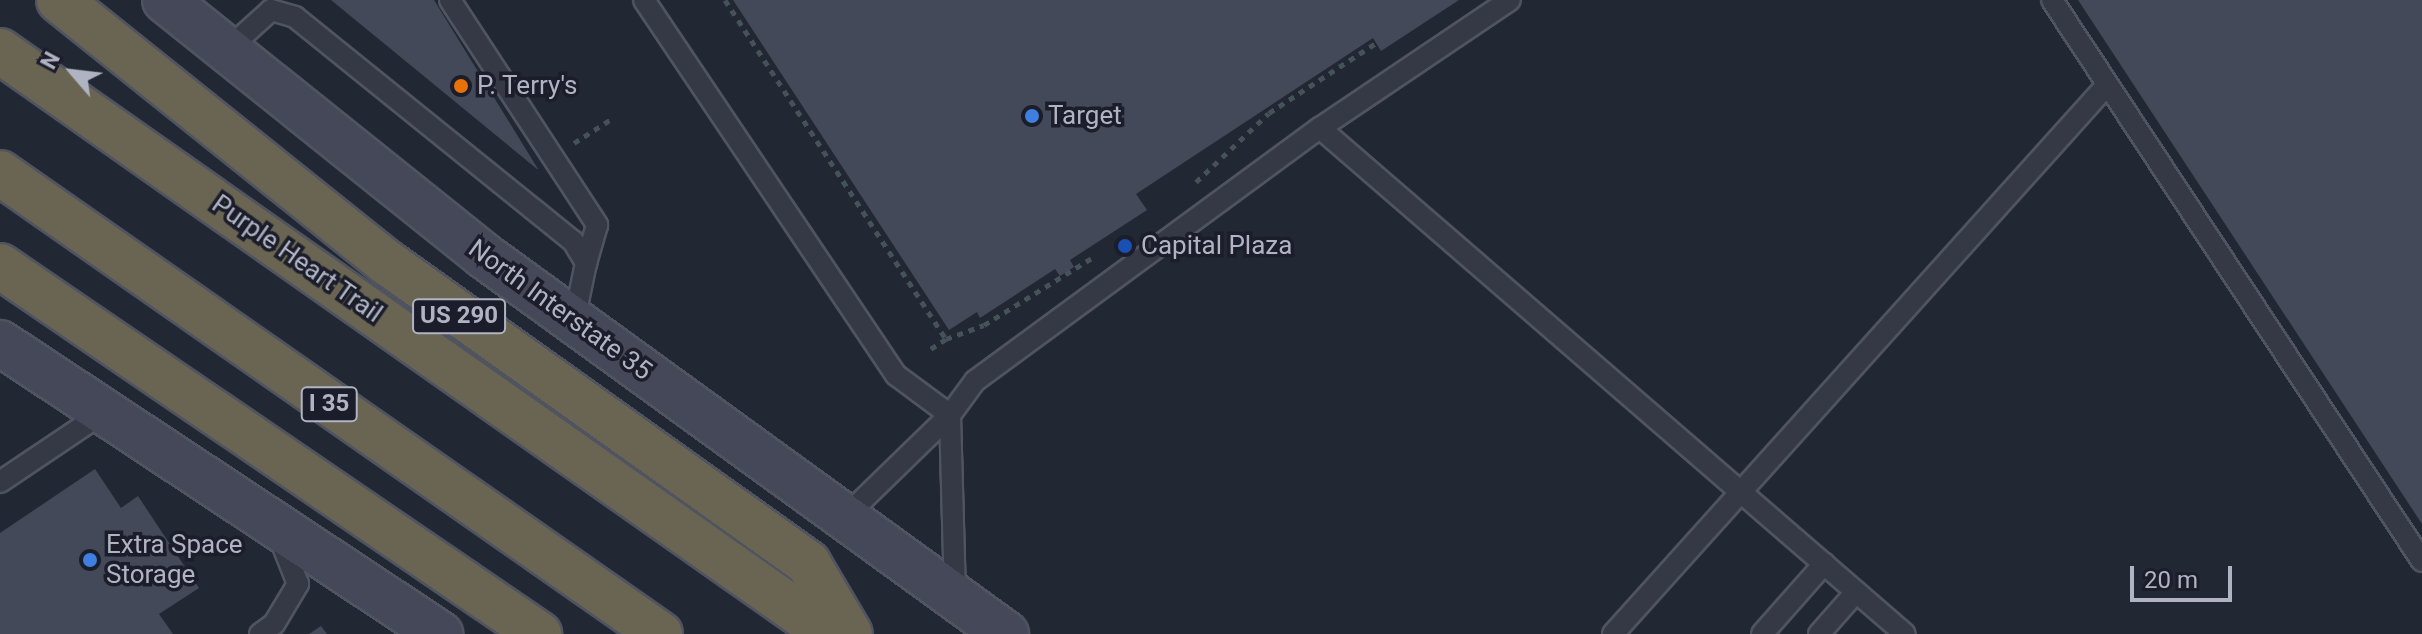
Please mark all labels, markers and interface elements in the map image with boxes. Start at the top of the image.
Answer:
north arrow [32,32,112,112]
text: N [36,48,65,73]
place label: P. Terry's [477,70,578,102]
marker: P. Terry's [452,77,470,95]
place label: Target [1048,100,1122,132]
marker: Target [1023,107,1041,125]
street label: Purple Heart Trail [206,189,388,329]
place label: Capital Plaza [1141,230,1292,262]
street label: North Interstate 35 [462,233,658,387]
marker: Capital Plaza [1116,237,1134,255]
road number: US 290 [411,296,507,336]
road number: I 35 [299,384,359,424]
place label: Extra Space Storage [106,529,243,590]
scale bar [2134,550,2236,600]
marker: Extra Space Storage [81,551,99,569]
text: 20 m [2144,566,2198,594]

